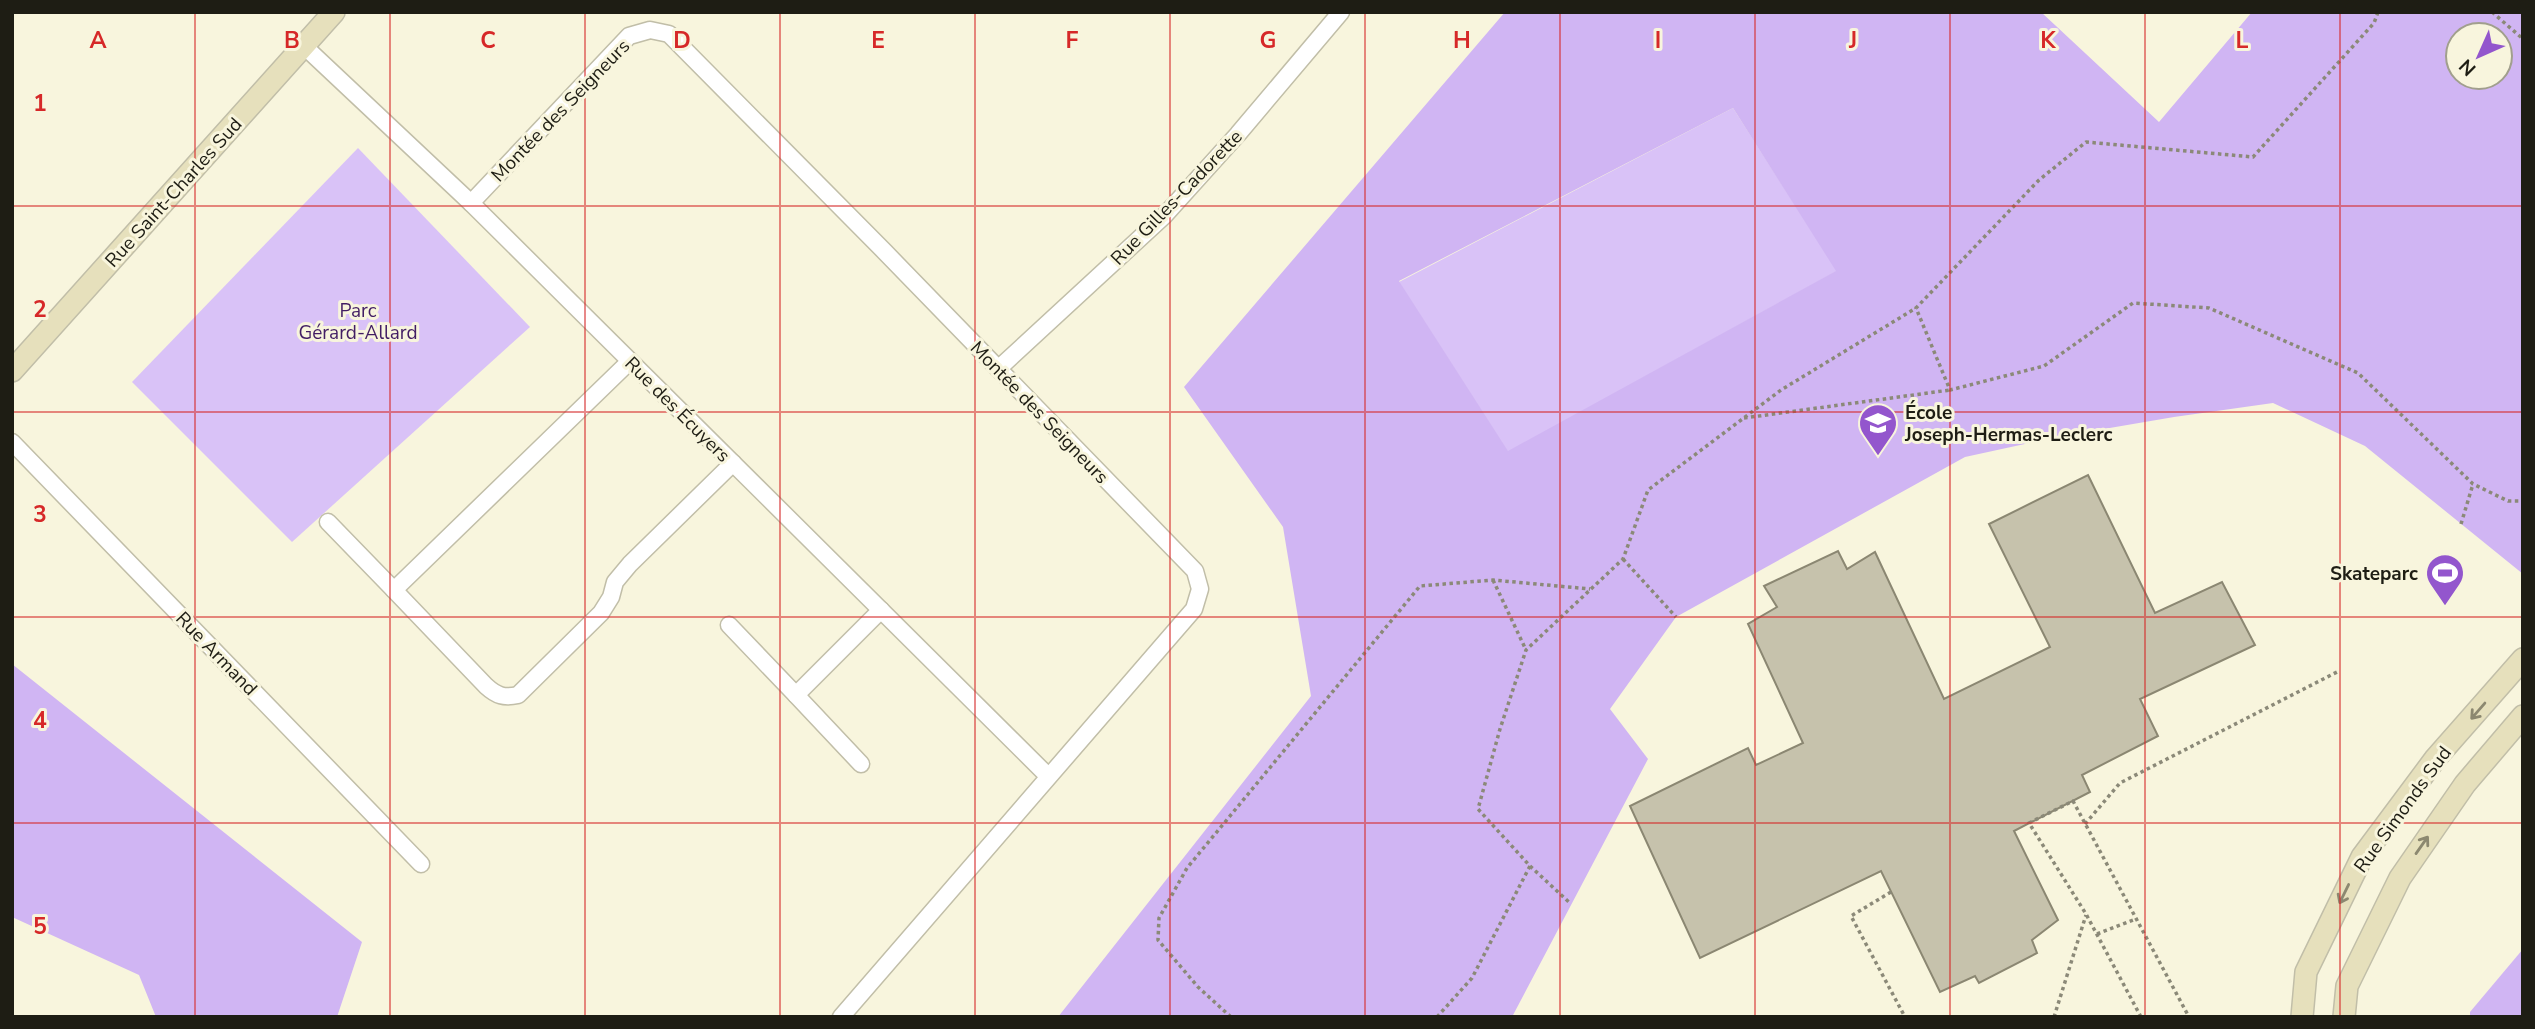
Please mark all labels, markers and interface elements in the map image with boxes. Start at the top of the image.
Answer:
north arrow [2444,21,2514,91]
text: A [89,25,107,56]
text: B [284,25,300,56]
text: C [480,25,496,56]
text: D [673,25,691,56]
text: E [871,25,885,56]
text: F [1066,25,1079,56]
text: G [1260,25,1276,56]
text: H [1453,25,1471,56]
text: I [1655,25,1661,56]
text: J [1848,25,1857,56]
text: K [2040,25,2056,56]
text: L [2236,25,2249,56]
street label: Montée des Seigneurs [486,34,636,188]
text: N [2453,53,2482,82]
text: 1 [33,88,47,119]
street label: Rue Saint-Charles Sud [99,112,248,273]
street label: Rue Gilles-Cadorette [1105,124,1248,271]
text: 2 [33,294,47,325]
park label: Parc Gérard-Allard [298,298,418,346]
street label: Montée des Seigneurs [964,336,1114,490]
street label: Rue des Écuyers [619,351,736,468]
place label: École Joseph-Hermas-Leclerc [1904,400,2112,448]
school or university icon: École Joseph-Hermas-Leclerc [1857,402,1899,457]
text: 3 [33,499,47,530]
sports icon: Skateparc [2424,552,2466,607]
place label: Skateparc [2330,561,2418,587]
street label: Rue Armand [170,606,263,701]
one-way arrow [2470,701,2486,719]
text: 4 [33,705,47,736]
street label: Rue Simonds Sud [2348,741,2458,878]
one-way arrow [2415,836,2429,855]
one-way arrow [2337,883,2351,904]
text: 5 [33,911,47,942]

